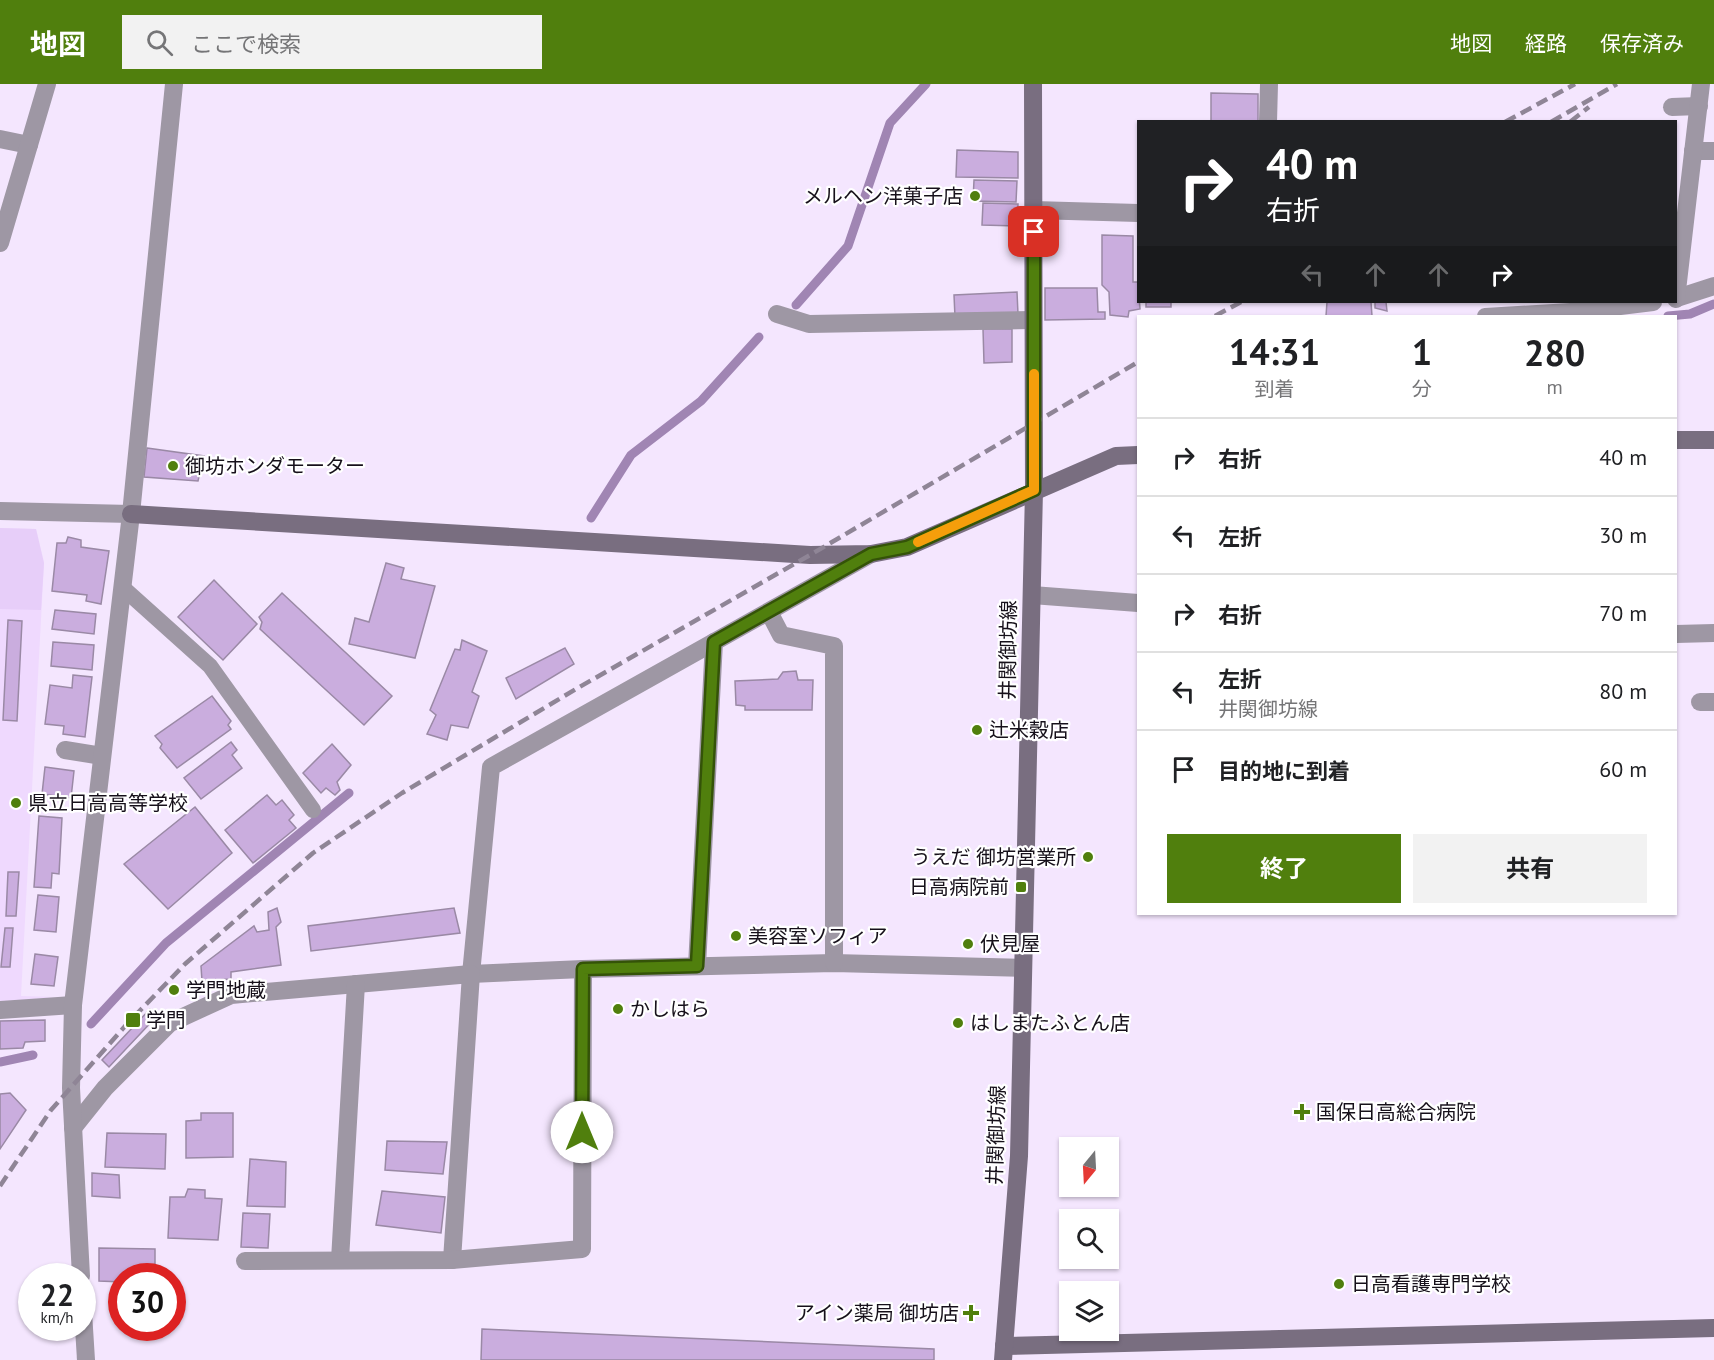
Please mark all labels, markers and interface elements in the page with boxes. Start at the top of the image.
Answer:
search box [122,15,542,69]
text: 地図 [30,25,86,62]
icon: search [143,26,176,59]
text: ここで検索 [191,30,301,58]
text: 地図 [1450,30,1492,57]
text: 経路 [1525,30,1567,57]
text: 保存済み [1600,30,1684,57]
text: 40 m [1266,136,1358,191]
icon: right [1167,144,1245,222]
place label: メルヘン洋菓子店 [803,183,963,209]
marker: メルヘン洋菓子店 [968,189,982,203]
text: 右折 [1266,193,1320,227]
pin [1008,206,1059,257]
icon: arrive [1017,215,1050,248]
icon: left [1296,258,1329,291]
icon: ahead [1359,258,1392,291]
icon: ahead [1422,258,1455,291]
icon: right [1485,258,1518,291]
text: 14:31 [1229,328,1320,375]
text: 1 [1412,328,1432,375]
text: 280 [1524,329,1585,376]
text: m [1546,374,1563,400]
text: 到着 [1254,376,1294,402]
text: 分 [1412,376,1432,402]
icon: right [1167,441,1200,474]
text: 40 m [1599,443,1647,471]
text: 右折 [1218,445,1262,473]
place label: 御坊ホンダモーター [185,453,365,479]
marker: 御坊ホンダモーター [166,459,180,473]
icon: left [1167,519,1200,552]
text: 30 m [1599,521,1647,549]
text: 左折 [1218,523,1262,551]
icon: right [1167,597,1200,630]
text: 70 m [1599,599,1647,627]
street label: 井関御坊線 [994,600,1022,700]
text: 右折 [1218,601,1262,629]
text: 左折 [1218,665,1262,693]
icon: left [1167,675,1200,708]
text: 80 m [1599,677,1647,705]
text: 井関御坊線 [1218,696,1318,722]
place label: 辻米穀店 [989,717,1069,743]
marker: 辻米穀店 [970,723,984,737]
icon: arrive [1167,753,1200,786]
text: 60 m [1599,755,1647,783]
text: 目的地に到着 [1218,757,1350,785]
place label: 県立日高高等学校 [28,790,188,816]
marker: 県立日高高等学校 [9,796,23,810]
button: 終了 [1167,834,1401,903]
button: 共有 [1413,834,1647,903]
place label: うえだ 御坊営業所 [911,844,1076,870]
marker: うえだ 御坊営業所 [1081,850,1095,864]
place label: 日高病院前 [909,874,1009,900]
marker: 日高病院前 [1014,880,1028,894]
place label: 美容室ソフィア [748,923,888,949]
marker: 美容室ソフィア [729,929,743,943]
place label: 伏見屋 [980,931,1040,957]
marker: 伏見屋 [961,937,975,951]
place label: 学門地蔵 [186,977,266,1003]
marker: 学門地蔵 [167,983,181,997]
place label: かしはら [630,996,710,1022]
marker: かしはら [611,1002,625,1016]
place label: 学門 [146,1007,186,1033]
place label: はしまたふとん店 [970,1010,1130,1036]
marker: 学門 [124,1011,142,1029]
marker: はしまたふとん店 [951,1016,965,1030]
street label: 井関御坊線 [981,1085,1011,1185]
place label: 国保日高総合病院 [1316,1099,1476,1125]
position arrow [550,1100,614,1164]
marker: 国保日高総合病院 [1293,1103,1311,1121]
north arrow [1059,1137,1119,1197]
map controls [1059,1137,1119,1341]
button: search [1059,1209,1119,1269]
speed limit sign: 30 [108,1263,186,1341]
place label: 日高看護専門学校 [1351,1271,1511,1297]
text: 22 [40,1275,74,1314]
marker: 日高看護専門学校 [1332,1277,1346,1291]
button: layers [1059,1281,1119,1341]
place label: アイン薬局 御坊店 [795,1300,959,1326]
marker: アイン薬局 御坊店 [964,1306,978,1320]
text: km/h [41,1308,73,1327]

